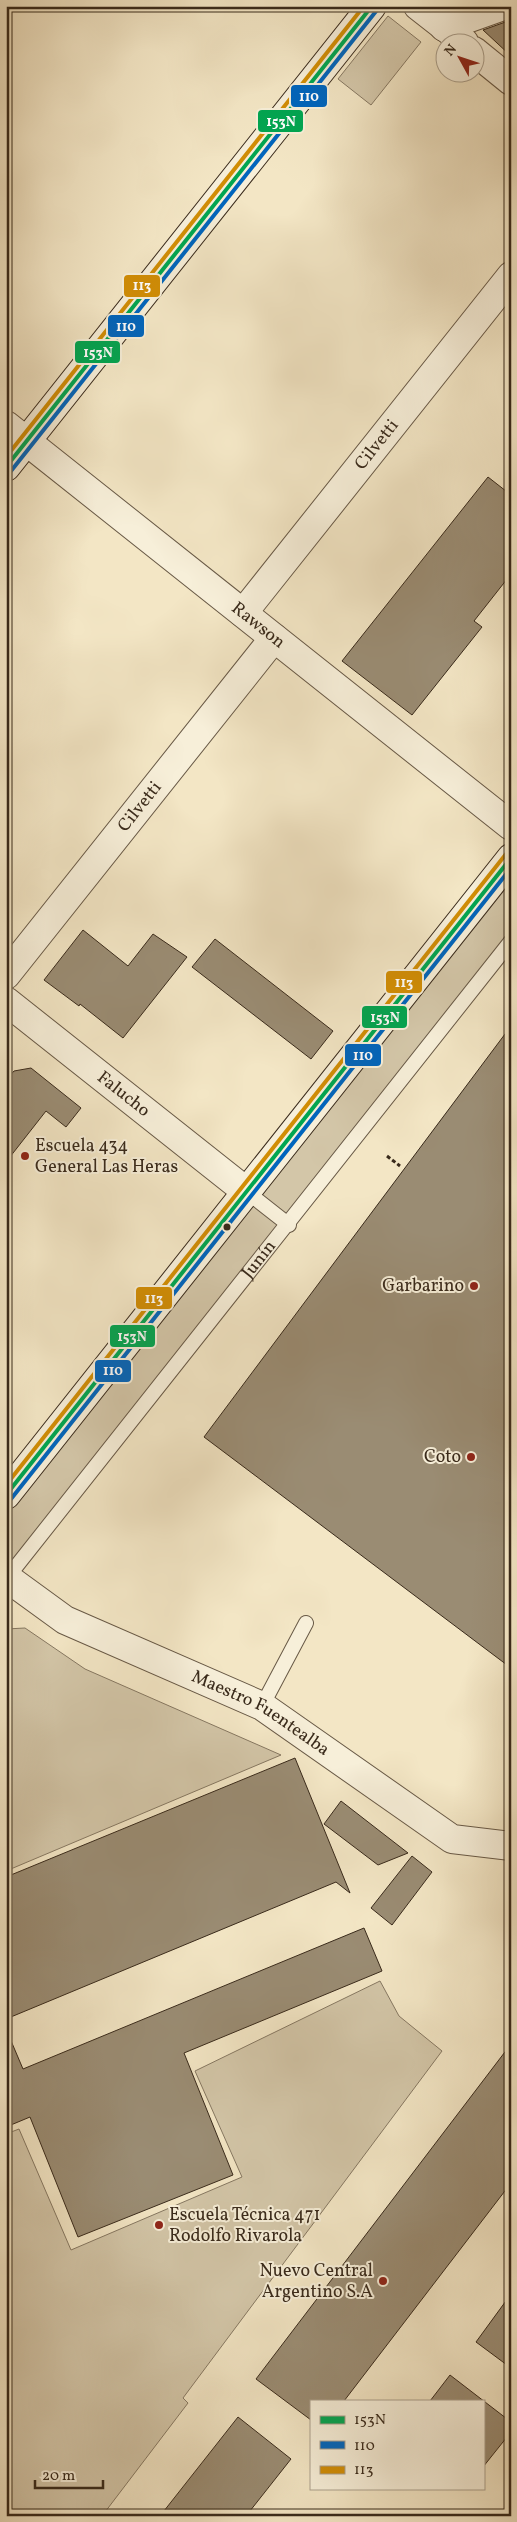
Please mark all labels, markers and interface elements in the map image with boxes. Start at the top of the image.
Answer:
north arrow [434,32,484,82]
text: N [441,41,462,61]
line badge: 110 [290,84,328,108]
text: 110 [299,88,319,107]
line badge: 153N [257,109,304,133]
text: 153N [266,113,296,132]
line badge: 113 [123,274,161,298]
text: 113 [133,277,151,296]
line badge: 110 [107,314,145,338]
text: 110 [116,318,136,337]
line badge: 153N [74,340,121,364]
text: 153N [83,344,113,363]
street label: Cilvetti [349,414,405,475]
street label: Rawson [226,596,291,655]
street label: Cilvetti [112,776,168,837]
line badge: 113 [385,970,423,994]
text: 113 [395,974,413,993]
line badge: 153N [361,1005,408,1029]
text: 153N [370,1009,400,1028]
line badge: 110 [344,1043,382,1067]
text: 110 [353,1047,373,1066]
street label: Falucho [92,1065,155,1123]
place label: Escuela 434 General Las Heras [35,1134,178,1180]
marker: Escuela 434 General Las Heras [19,1150,31,1162]
unlabelled marker [222,1222,232,1232]
street label: Junín [236,1235,282,1284]
place label: Garbarino [382,1274,464,1299]
marker: Garbarino [468,1280,480,1292]
line badge: 113 [135,1286,173,1310]
text: 113 [145,1290,163,1309]
line badge: 153N [109,1324,156,1348]
text: 153N [117,1328,147,1347]
line badge: 110 [94,1359,132,1383]
text: 110 [103,1362,123,1381]
place label: Coto [424,1445,461,1470]
marker: Coto [465,1451,477,1463]
street label: Maestro Fuentealba [187,1664,335,1762]
place label: Escuela Técnica 471 Rodolfo Rivarola [169,2203,321,2249]
marker: Escuela Técnica 471 Rodolfo Rivarola [153,2219,165,2231]
place label: Nuevo Central Argentino S.A [259,2259,373,2305]
marker: Nuevo Central Argentino S.A [377,2275,389,2287]
legend [310,2400,484,2490]
text: 153N [354,2410,386,2431]
text: 110 [354,2436,375,2457]
scale bar [35,2457,102,2489]
text: 113 [354,2460,373,2481]
text: 20 m [42,2466,75,2487]

